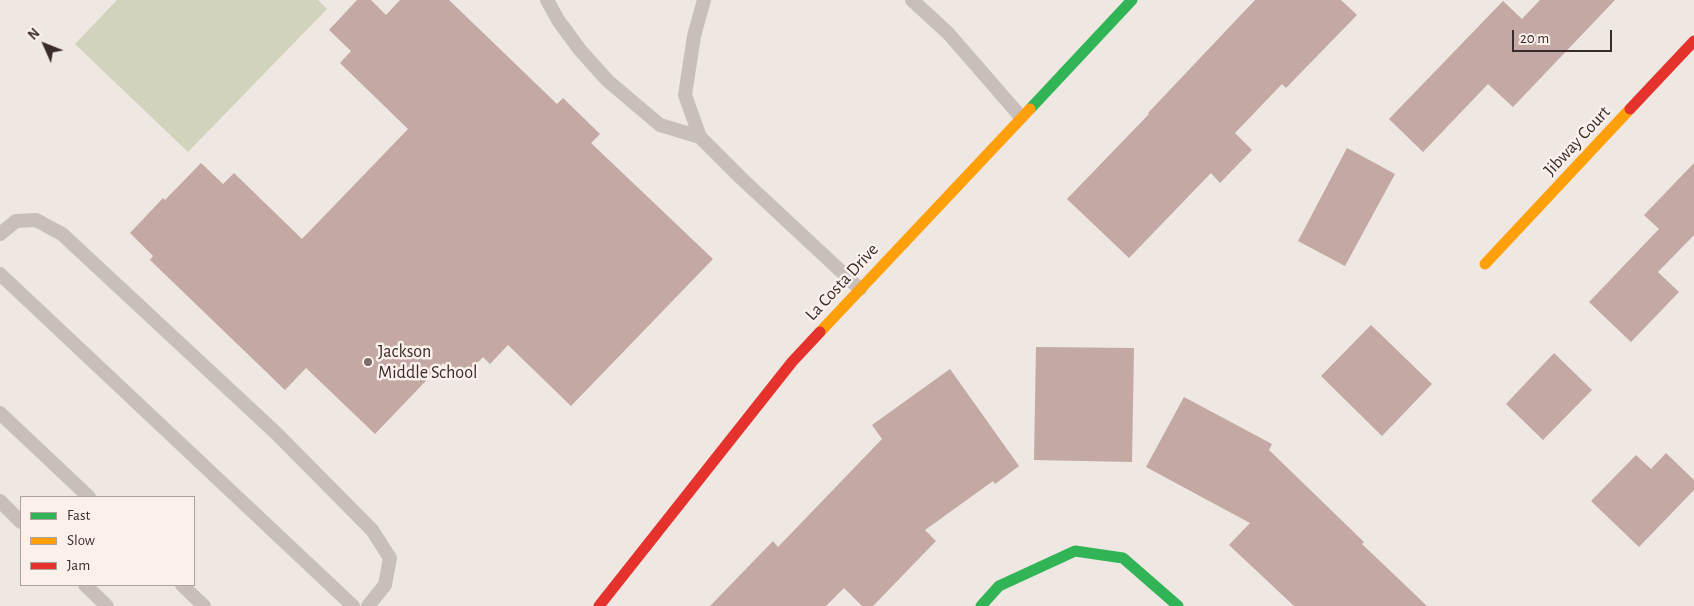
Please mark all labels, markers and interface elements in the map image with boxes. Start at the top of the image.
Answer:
north arrow [20,20,70,70]
scale bar [1514,20,1614,52]
text: N [26,26,43,43]
text: 20 m [1520,31,1549,46]
street label: Jibway Court [1539,101,1615,181]
street label: La Costa Drive [801,239,883,325]
place label: Jackson Middle School [378,341,477,384]
marker: Jackson Middle School [362,356,374,368]
legend [20,496,195,586]
text: Fast [67,508,90,523]
text: Slow [67,533,95,548]
text: Jam [67,558,90,573]

